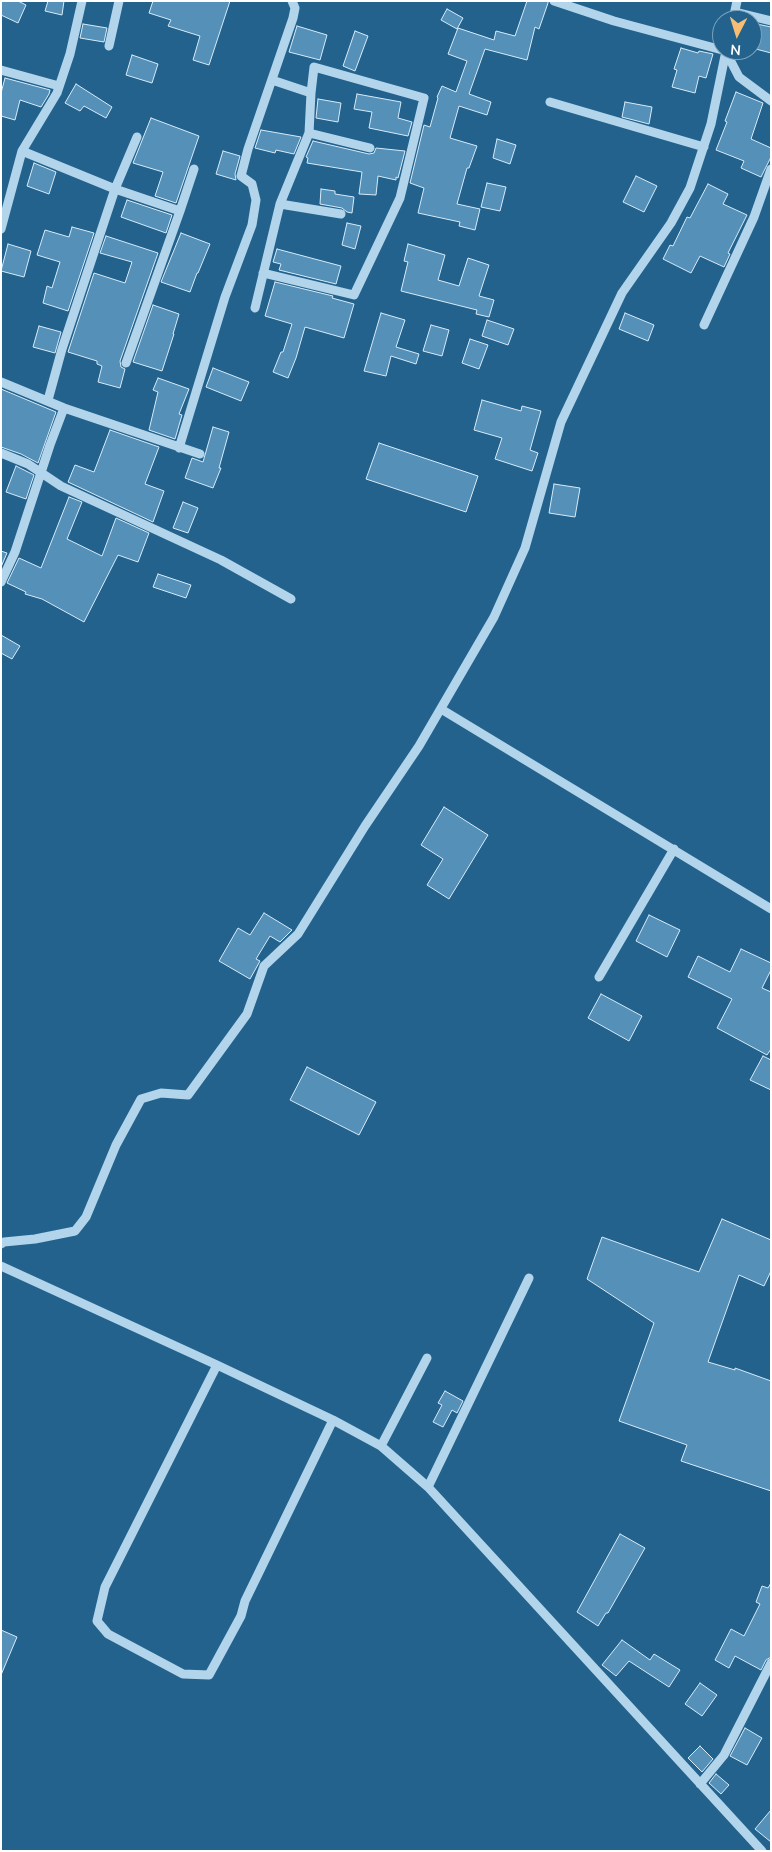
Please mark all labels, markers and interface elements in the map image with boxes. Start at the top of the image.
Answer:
north arrow [712,10,762,60]
text: N [730,40,742,59]

